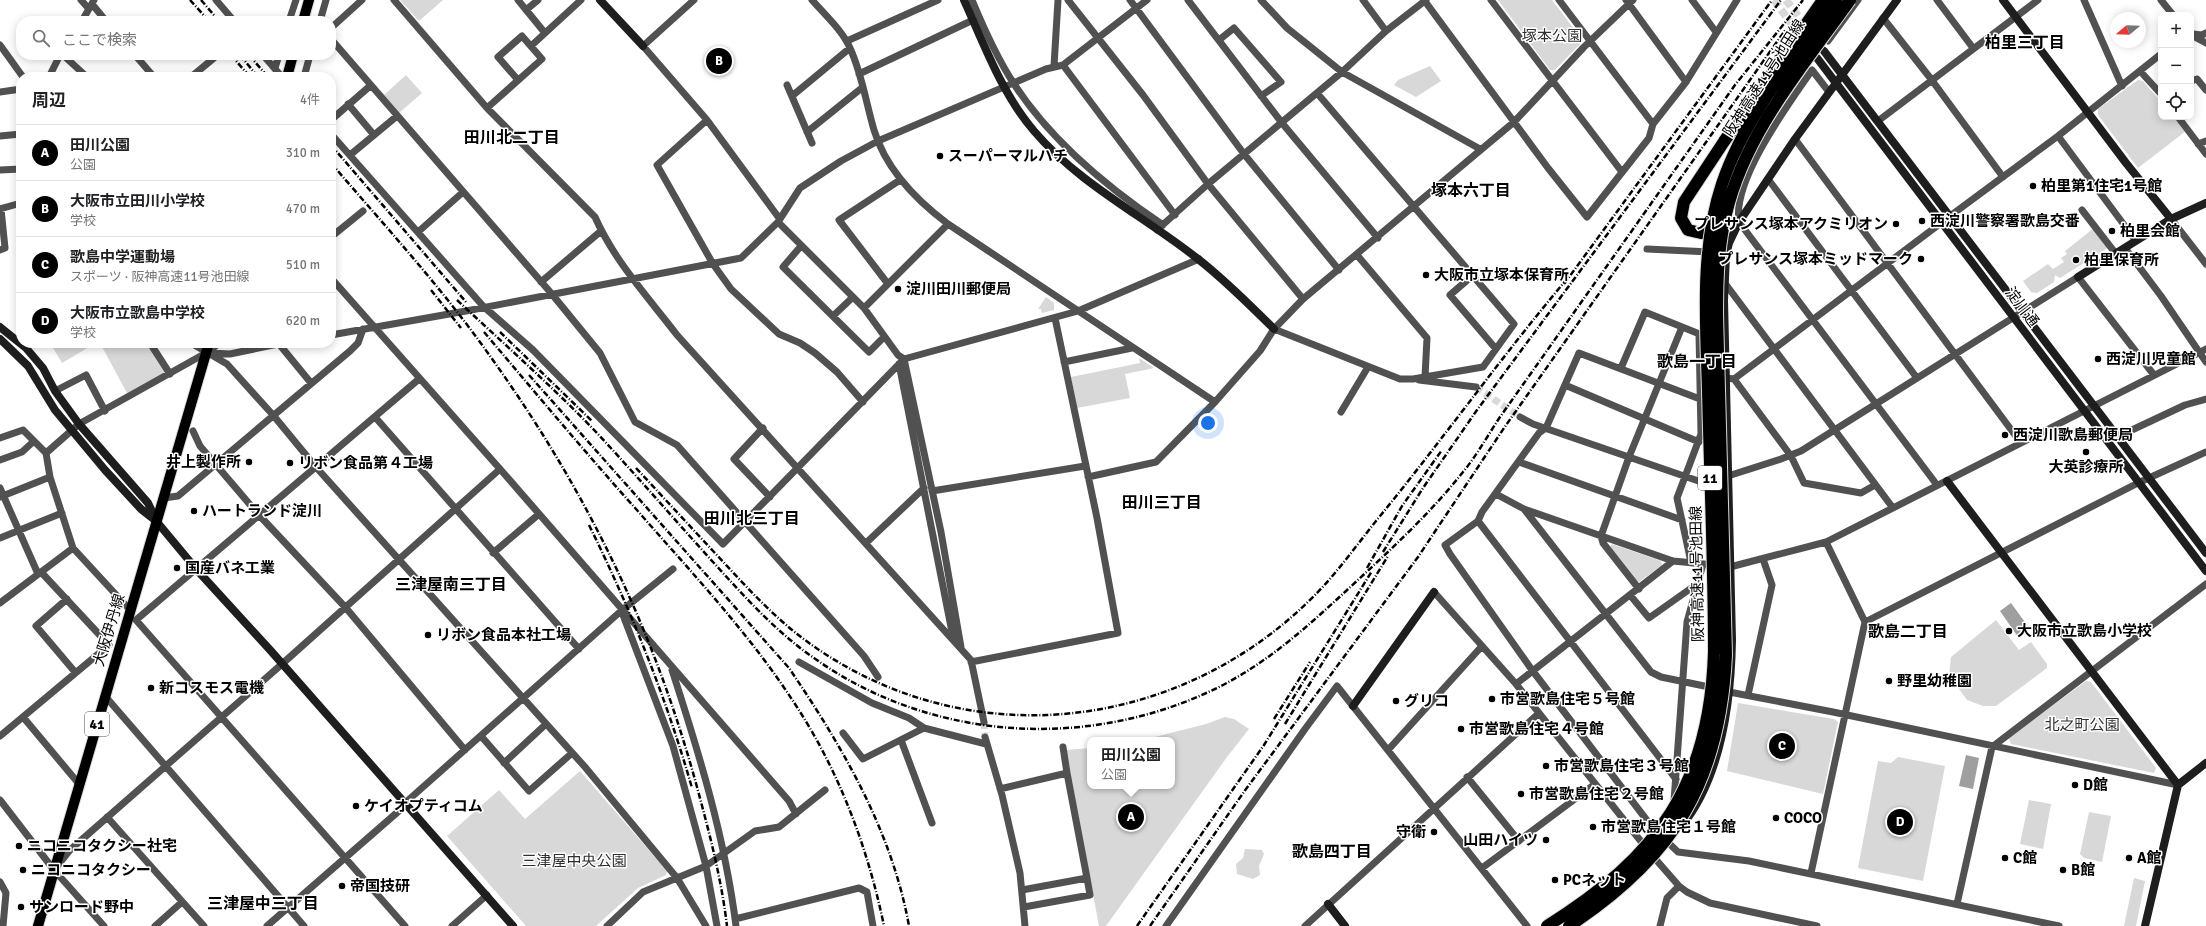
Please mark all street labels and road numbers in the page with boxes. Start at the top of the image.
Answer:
street label: 阪神高速11号池田線 [1719,16,1809,140]
street label: 淀川通 [2001,284,2043,330]
road number: 11 [1698,466,1722,490]
street label: 阪神高速11号池田線 [1687,506,1707,642]
street label: 大阪伊丹線 [89,591,129,669]
road number: 41 [85,712,109,736]

